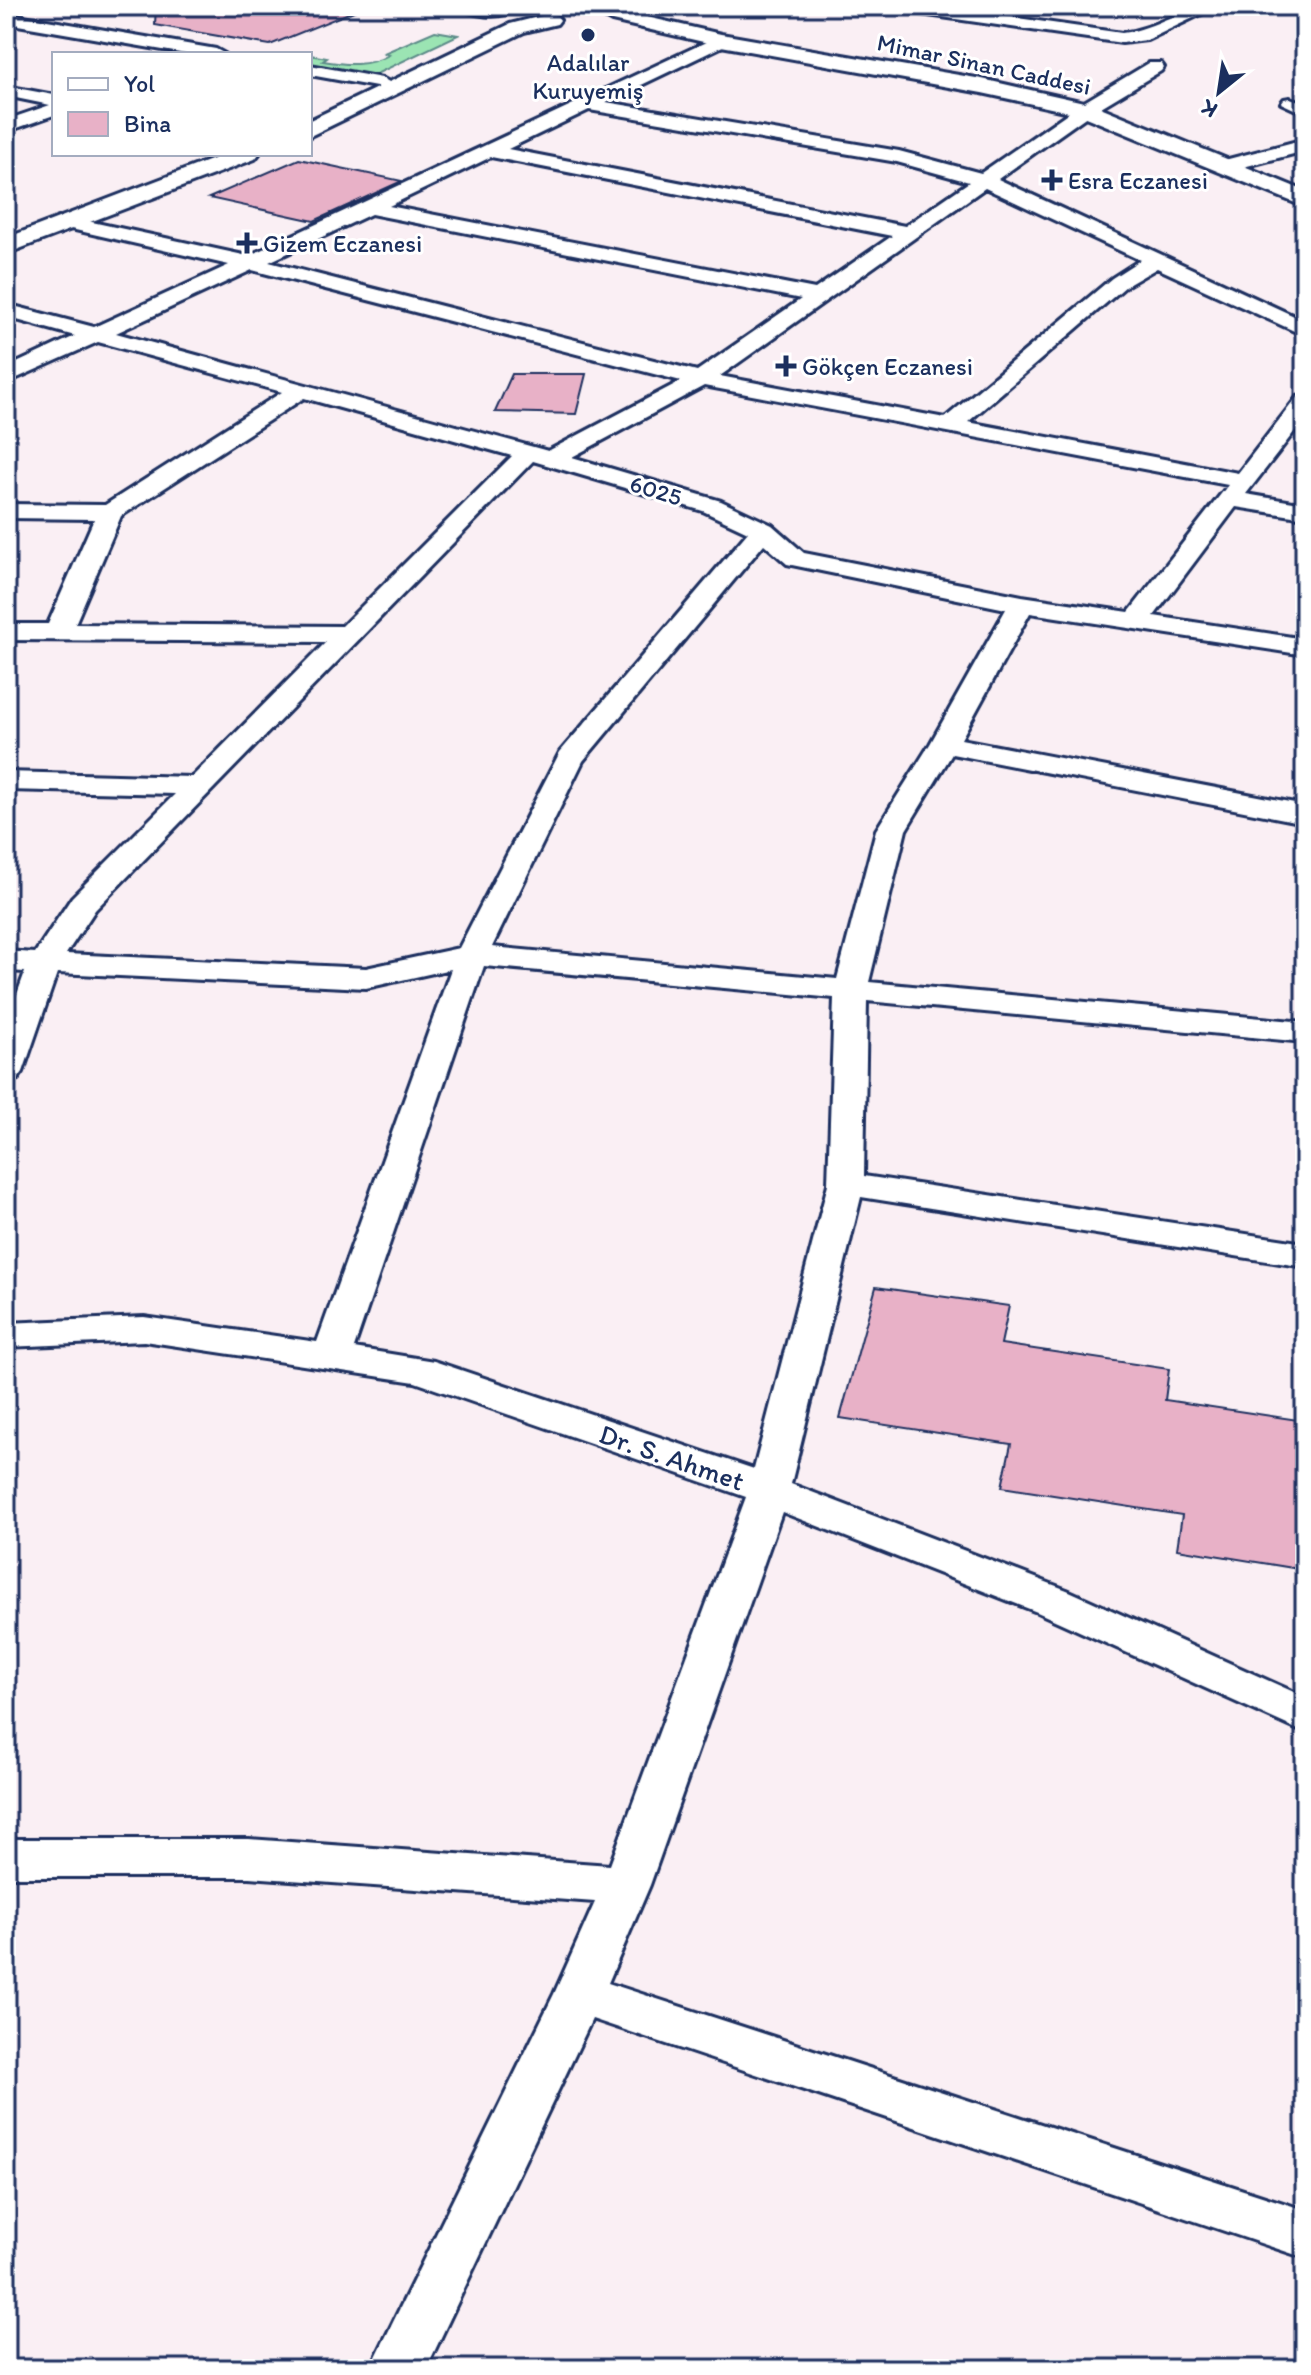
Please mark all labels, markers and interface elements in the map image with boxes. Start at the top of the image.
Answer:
marker: Adalılar Kuruyemiş [579,26,597,44]
street label: Mimar Sinan Caddesi [875,27,1093,101]
place label: Adalılar Kuruyemiş [533,48,643,105]
legend [52,52,312,156]
north arrow [1179,52,1259,132]
text: Yol [124,69,155,98]
text: K [1196,93,1222,124]
text: Bina [124,109,171,138]
place label: Esra Eczanesi [1068,166,1208,195]
marker: Esra Eczanesi [1043,171,1061,189]
place label: Gizem Eczanesi [263,229,422,258]
marker: Gizem Eczanesi [238,234,256,252]
place label: Gökçen Eczanesi [802,352,973,381]
marker: Gökçen Eczanesi [777,357,795,375]
street label: 6025 [627,468,685,512]
street label: Dr. S. Ahmet [595,1416,749,1498]

